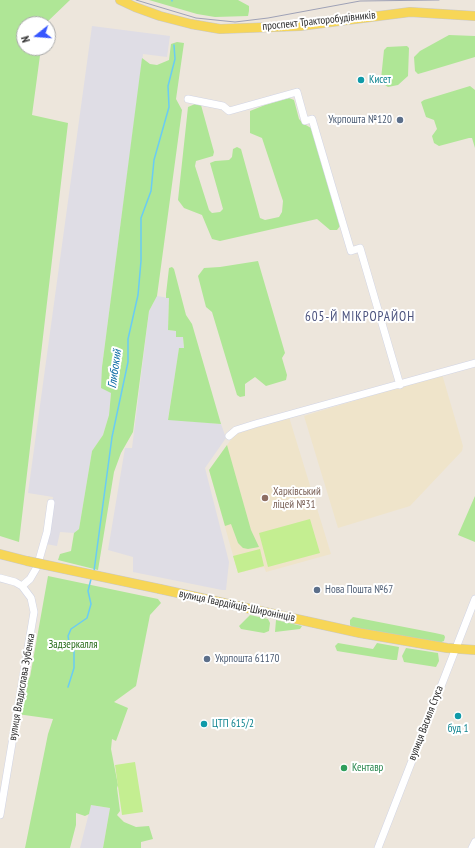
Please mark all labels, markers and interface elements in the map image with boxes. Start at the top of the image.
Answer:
street label: проспект Тракторобудівників [262,9,376,33]
north arrow [16,16,56,56]
text: N [18,34,33,44]
place label: Кисет [369,73,391,87]
marker: Кисет [356,75,366,85]
place label: Укрпошта №120 [328,113,392,127]
marker: Укрпошта №120 [395,115,405,125]
district label: 605-Й МІКРОРАЙОН [305,309,415,325]
water label: Глибокий [105,349,125,389]
place label: Харківський ліцей №31 [273,485,321,511]
marker: Харківський ліцей №31 [260,493,270,503]
place label: Нова Пошта №67 [325,583,393,597]
marker: Нова Пошта №67 [312,585,322,595]
street label: вулиця Гвардійців-Широнінців [178,587,296,625]
street label: вулиця Владислава Зубенка [6,632,38,742]
park label: Задзеркалля [48,638,98,652]
place label: Укрпошта 61170 [215,652,280,666]
marker: Укрпошта 61170 [202,654,212,664]
street label: вулиця Василя Стуса [406,684,446,762]
marker: буд 1 [453,711,463,721]
place label: ЦТП 615/2 [212,717,254,731]
marker: ЦТП 615/2 [199,719,209,729]
place label: буд 1 [448,722,468,736]
place label: Кентавр [352,761,383,775]
marker: Кентавр [339,763,349,773]

